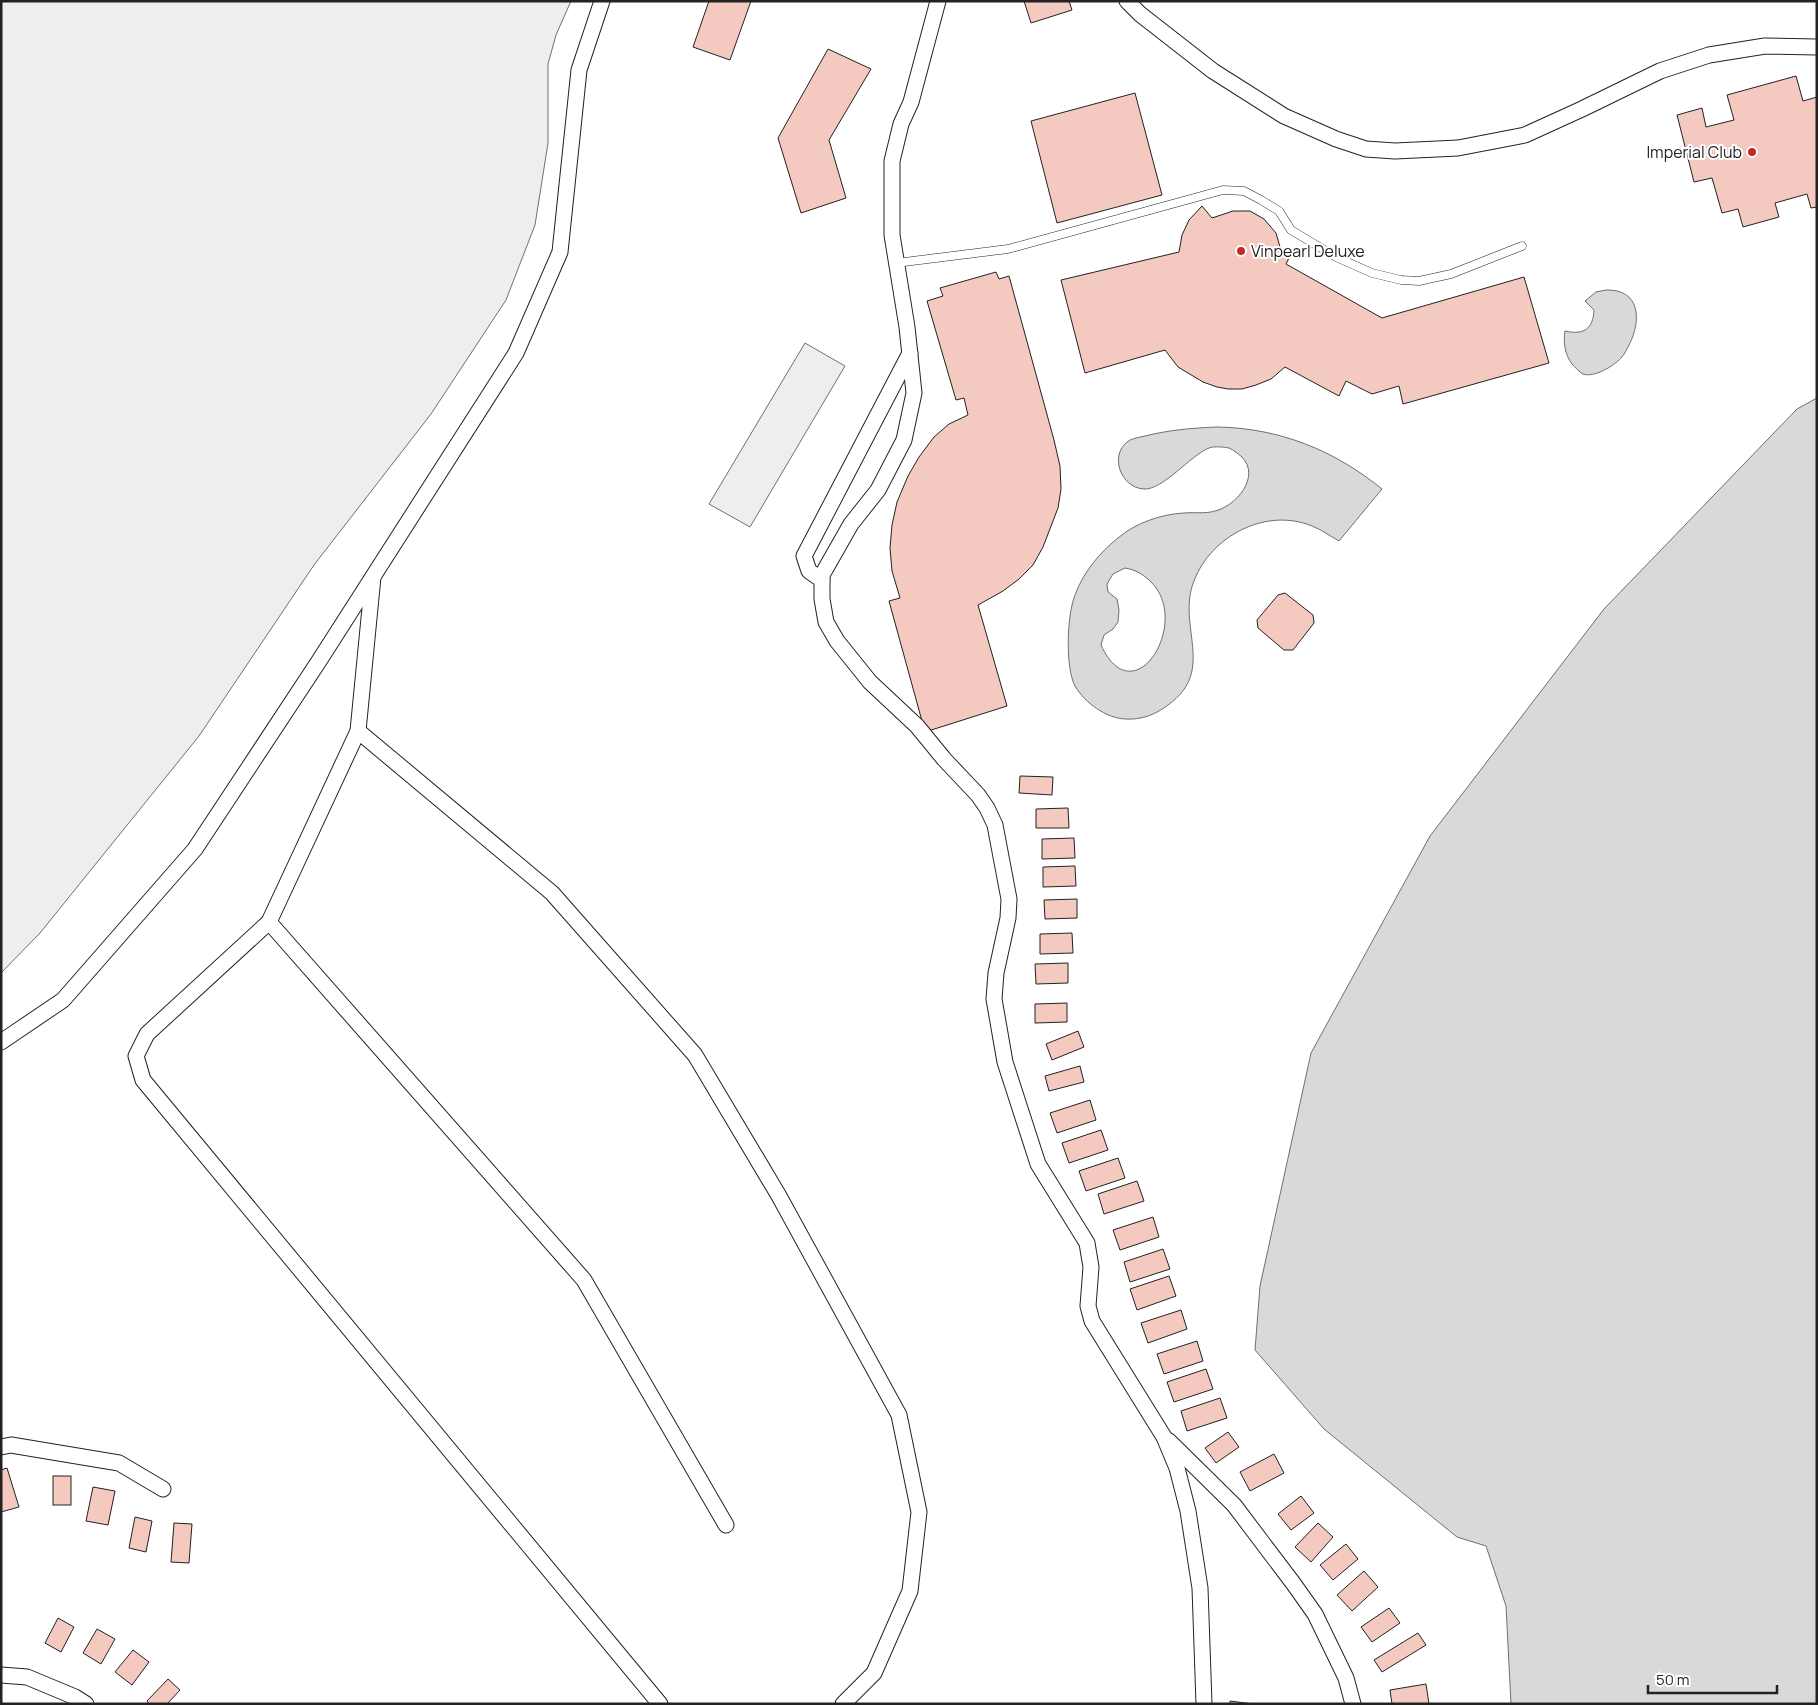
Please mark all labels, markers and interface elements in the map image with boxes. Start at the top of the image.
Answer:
place label: Imperial Club [1646,141,1742,163]
marker: Imperial Club [1746,146,1758,158]
place label: Vinpearl Deluxe [1251,240,1365,262]
marker: Vinpearl Deluxe [1235,245,1247,257]
scale bar [1648,1662,1777,1694]
text: 50 m [1656,1669,1690,1690]

